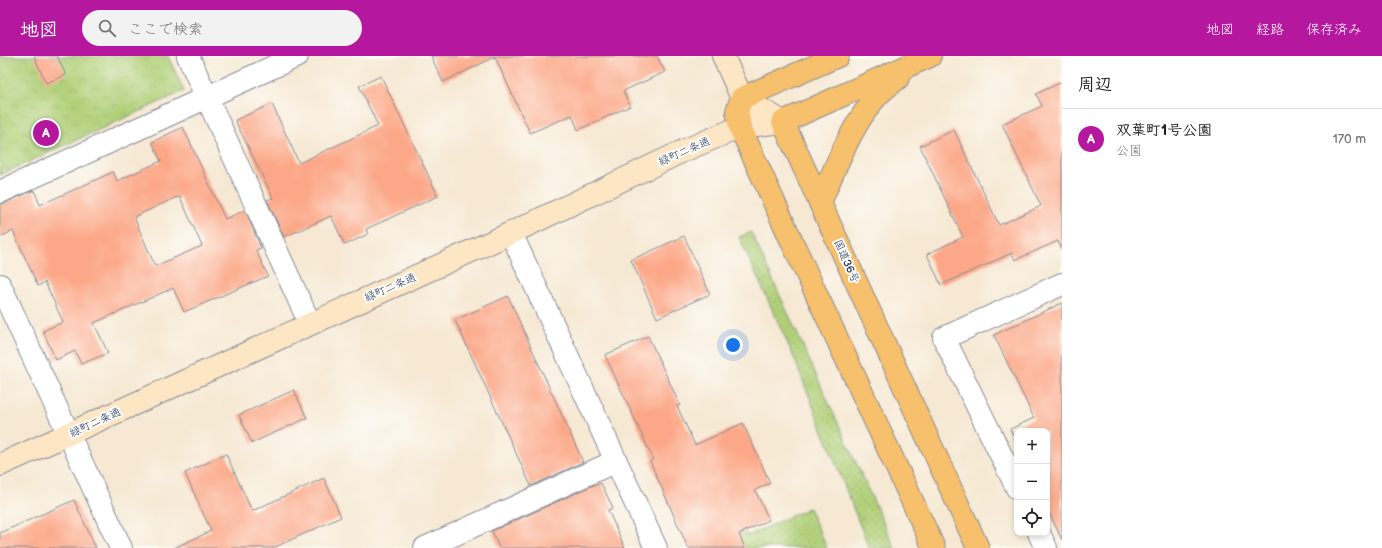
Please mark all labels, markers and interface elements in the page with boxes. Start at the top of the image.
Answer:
search box [82,10,362,46]
icon: search [96,17,118,39]
text: 地図 [20,19,58,42]
text: ここで検索 [128,20,203,39]
text: 地図 [1206,21,1234,38]
text: 経路 [1256,21,1284,38]
text: 保存済み [1306,21,1362,38]
text: 周辺 [1078,75,1112,95]
pin: A [33,118,59,148]
text: 双葉町1号公園 [1116,121,1212,140]
text: A [1087,131,1095,147]
text: 170 m [1333,131,1366,147]
street label: 緑町二条通 [656,134,712,169]
text: 公園 [1116,143,1142,159]
street label: 国道36号 [831,237,862,285]
street label: 緑町二条通 [362,270,418,305]
your location [723,335,743,355]
street label: 緑町二条通 [68,405,123,440]
map controls [1014,428,1050,536]
button: + [1014,428,1050,464]
button: − [1014,464,1050,500]
button: locate [1014,500,1050,536]

